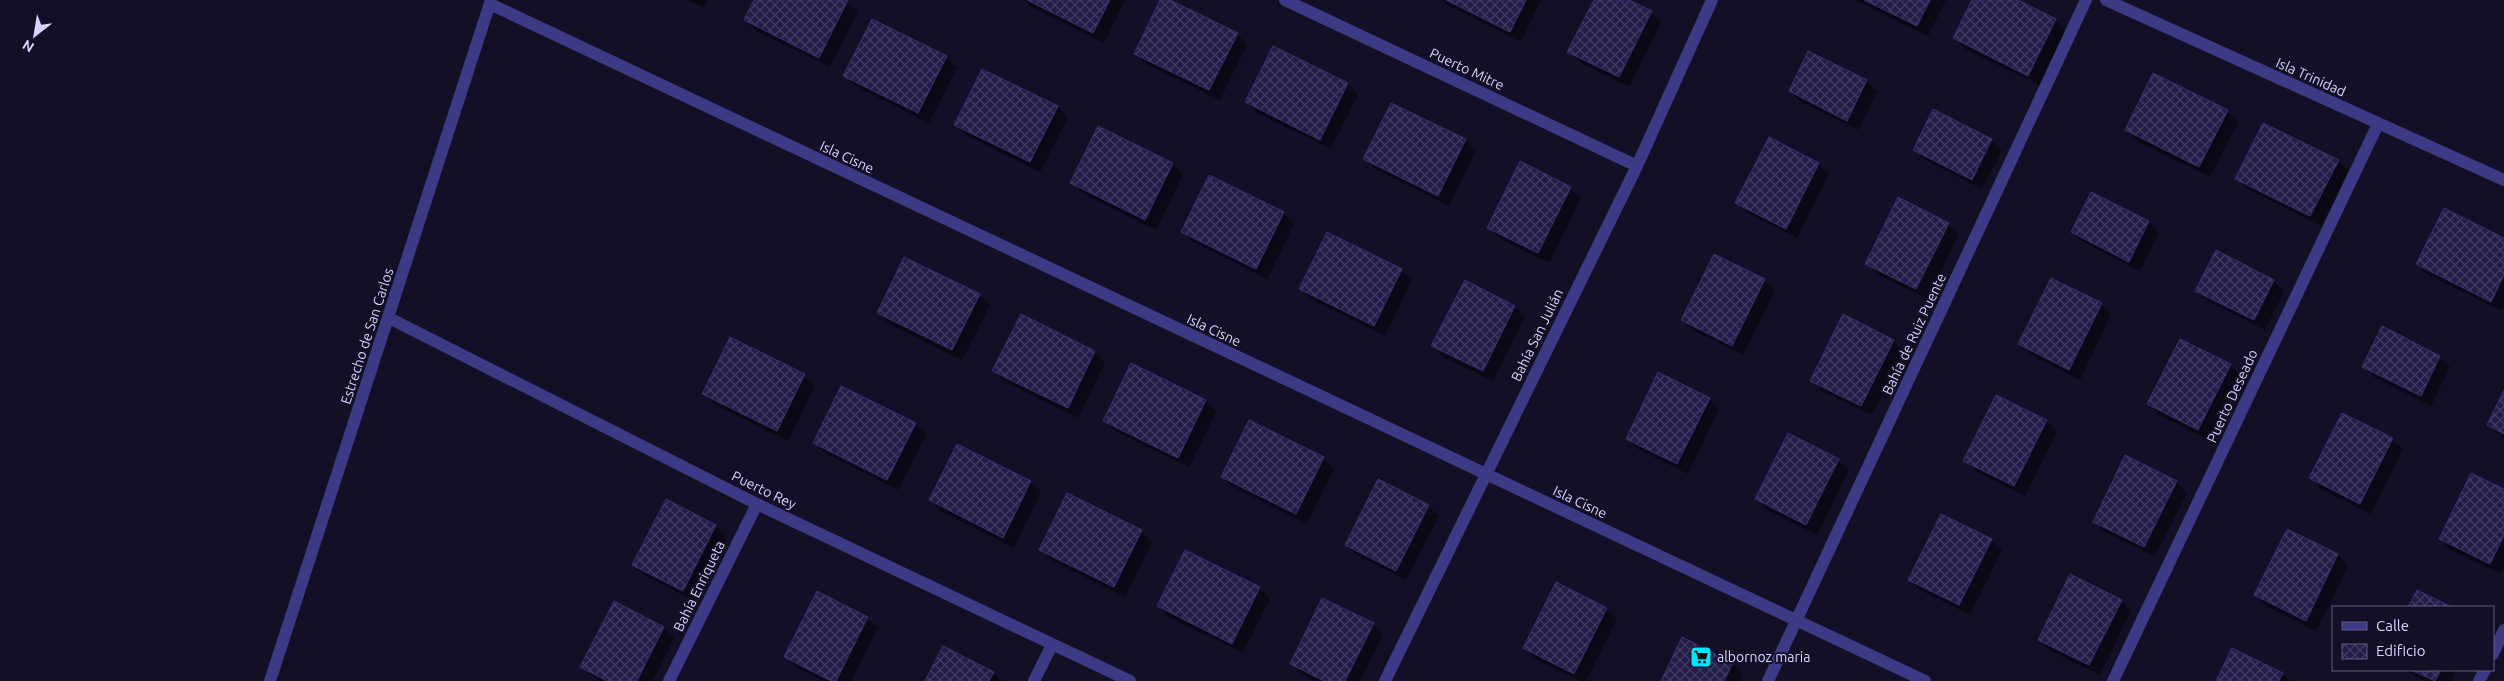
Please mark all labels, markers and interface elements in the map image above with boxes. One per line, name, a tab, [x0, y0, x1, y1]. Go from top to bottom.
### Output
north arrow	[10, 10, 60, 60]
text: N	[20, 37, 37, 56]
street label: Puerto Mitre	[1427, 45, 1507, 93]
street label: Isla Trinidad	[2274, 54, 2348, 100]
street label: Isla Cisne	[818, 138, 876, 176]
street label: Estrecho de San Carlos	[337, 266, 397, 406]
street label: Bahía de Ruiz Puente	[1879, 271, 1949, 397]
street label: Bahía San Julián	[1508, 286, 1566, 384]
street label: Isla Cisne	[1185, 311, 1243, 349]
street label: Puerto Deseado	[2203, 347, 2261, 445]
street label: Puerto Rey	[729, 468, 799, 513]
street label: Isla Cisne	[1551, 483, 1609, 521]
street label: Bahía Enriqueta	[670, 538, 728, 634]
legend	[2332, 606, 2494, 671]
text: Calle	[2376, 617, 2409, 634]
text: Edificio	[2376, 642, 2425, 659]
supermarket icon: albornoz maria	[1689, 645, 1713, 669]
place label: albornoz maria	[1717, 649, 1810, 665]

